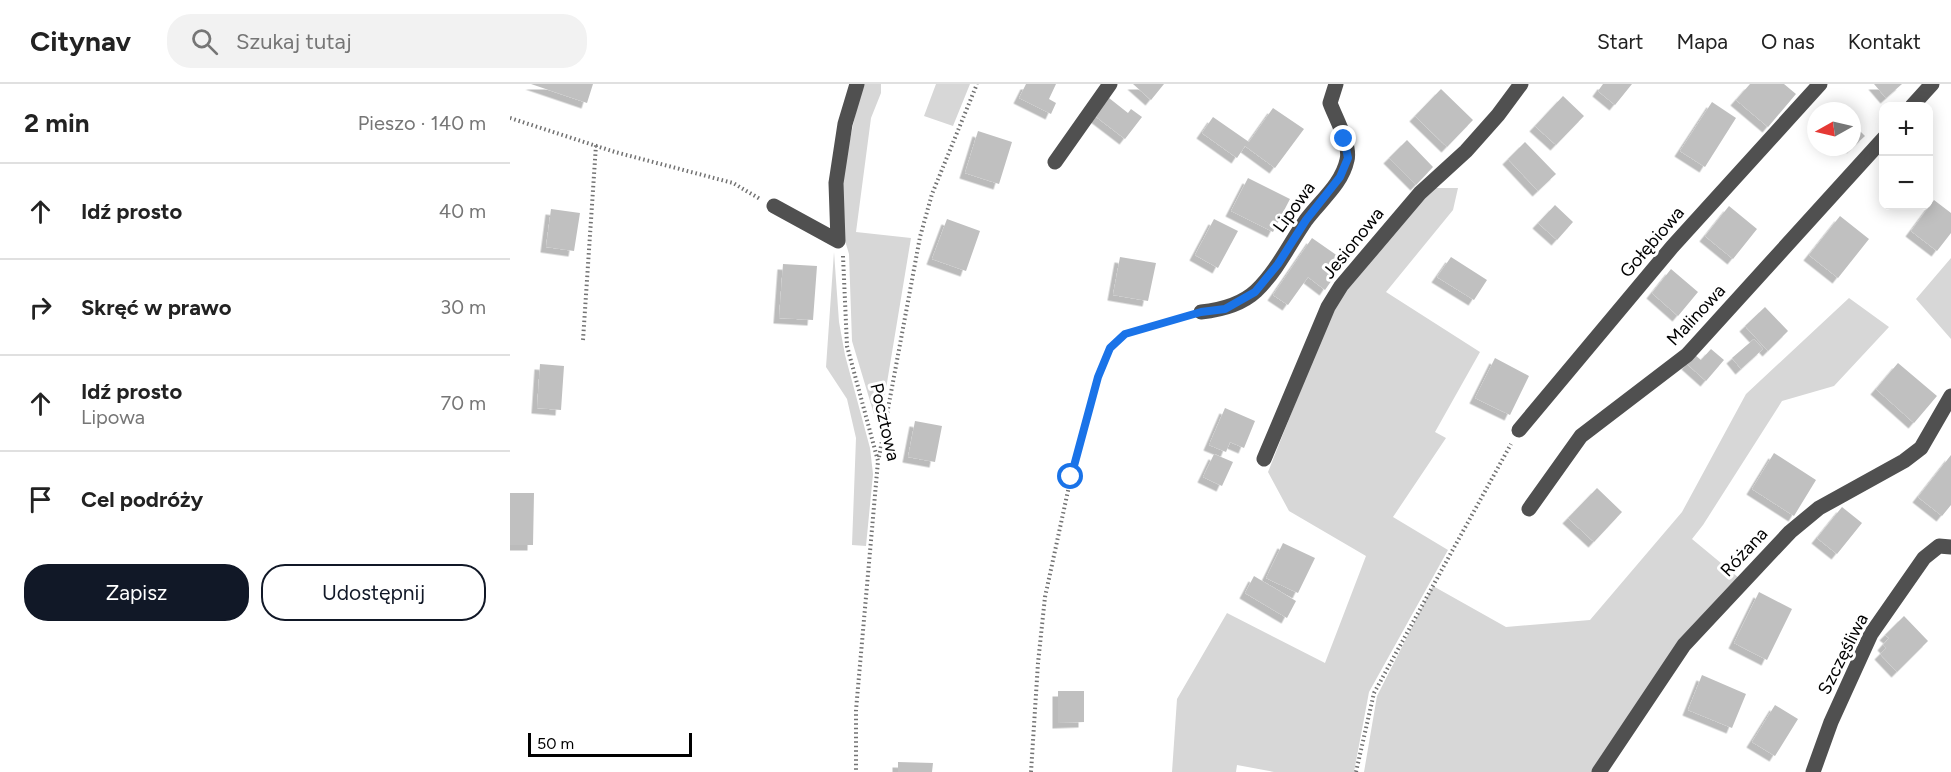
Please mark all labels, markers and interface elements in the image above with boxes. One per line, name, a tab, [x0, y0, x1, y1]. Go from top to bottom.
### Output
search box	[167, 14, 587, 68]
text: Citynav	[30, 24, 131, 58]
icon: search	[188, 25, 221, 58]
text: Szukaj tutaj	[236, 28, 352, 55]
text: Start	[1597, 29, 1643, 54]
text: Mapa	[1676, 29, 1728, 54]
text: O nas	[1761, 29, 1815, 54]
text: Kontakt	[1848, 29, 1921, 54]
north arrow	[1807, 102, 1861, 156]
map controls	[1879, 102, 1933, 210]
button: +	[1879, 102, 1933, 156]
text: 2 min	[24, 107, 90, 139]
text: Pieszo · 140 m	[358, 111, 486, 135]
route end	[1330, 125, 1356, 151]
button: −	[1879, 156, 1933, 210]
street label: Lipowa	[1268, 177, 1320, 237]
icon: ahead	[24, 195, 57, 228]
text: Idź prosto	[81, 198, 182, 225]
text: 40 m	[439, 199, 486, 223]
street label: Gołębiowa	[1615, 202, 1689, 282]
street label: Jesionowa	[1318, 203, 1388, 283]
street label: Malinowa	[1662, 280, 1730, 350]
icon: right	[24, 291, 57, 324]
text: Skręć w prawo	[81, 294, 231, 321]
text: 30 m	[440, 295, 486, 319]
text: Idź prosto	[81, 378, 182, 405]
street label: Pocztowa	[865, 381, 905, 463]
icon: ahead	[24, 387, 57, 420]
text: 70 m	[440, 391, 486, 415]
text: Lipowa	[81, 405, 145, 429]
route start	[1057, 463, 1083, 489]
icon: arrive	[24, 483, 57, 516]
text: Cel podróży	[81, 486, 203, 513]
street label: Różana	[1716, 523, 1772, 581]
button: Zapisz	[24, 564, 249, 621]
button: Udostępnij	[261, 564, 486, 621]
street label: Szczęśliwa	[1813, 610, 1873, 698]
scale bar	[528, 730, 692, 758]
text: 50 m	[537, 734, 574, 753]

